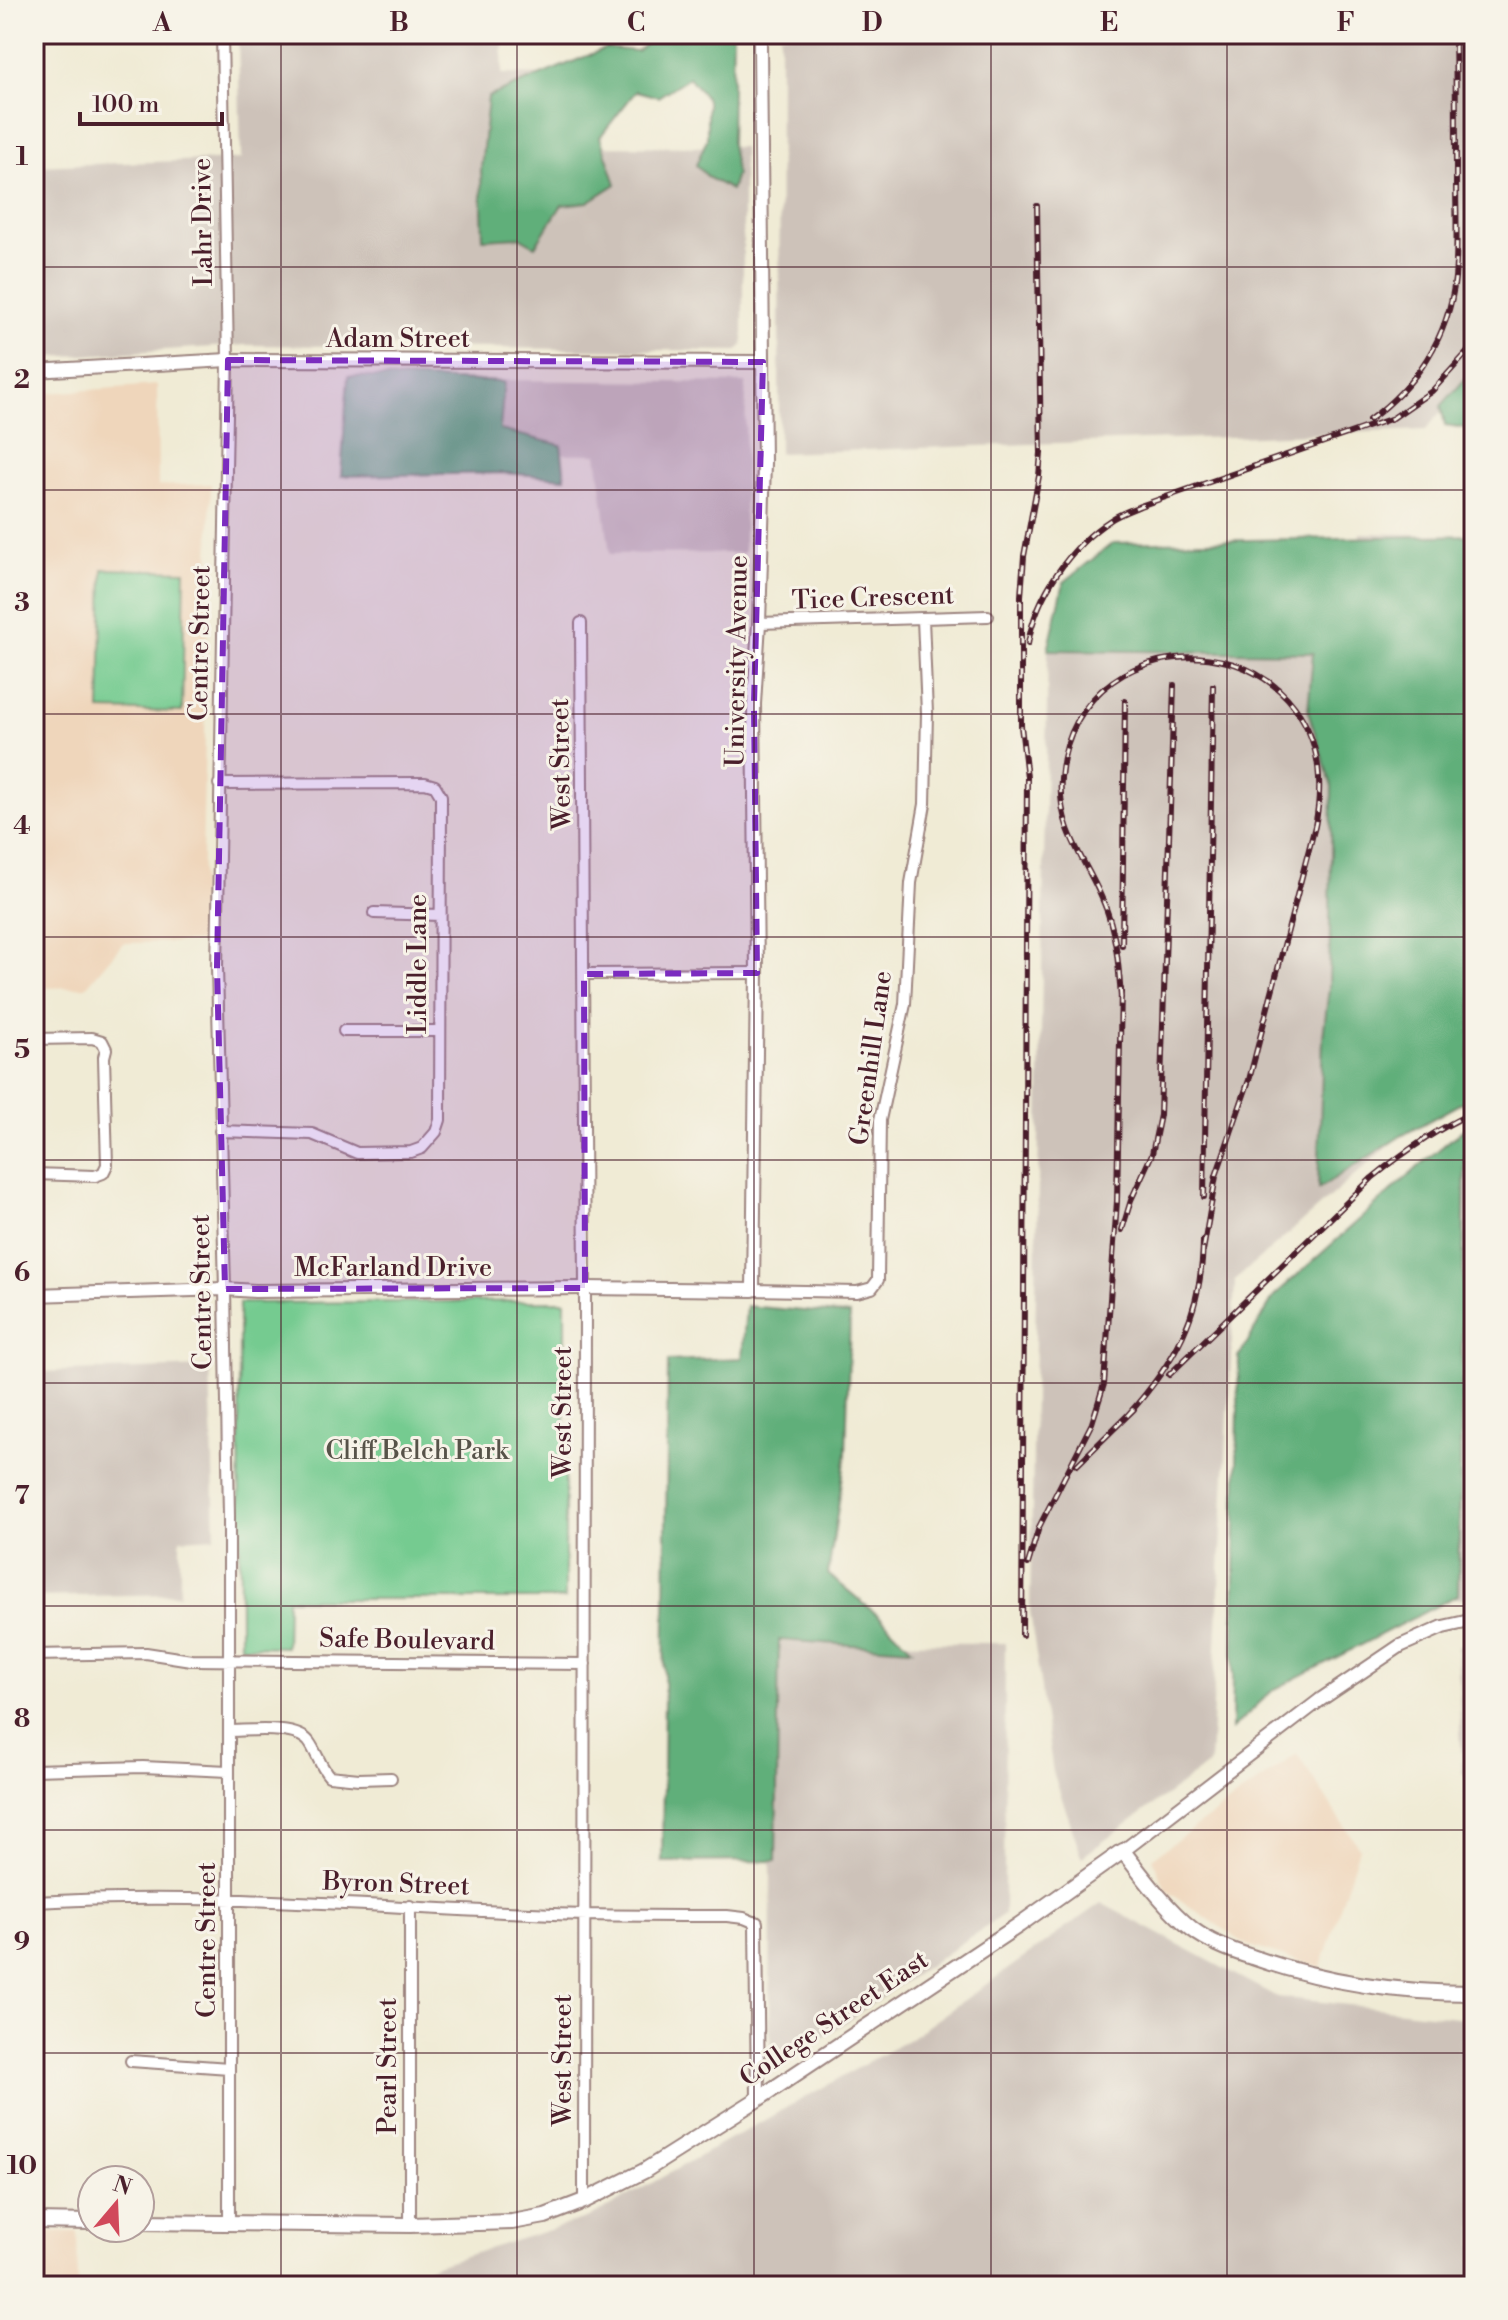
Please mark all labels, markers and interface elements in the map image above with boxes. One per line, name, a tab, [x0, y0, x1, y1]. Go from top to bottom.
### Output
text: A	[152, 7, 172, 39]
text: B	[389, 7, 409, 39]
text: C	[627, 7, 645, 39]
text: D	[862, 7, 882, 39]
text: E	[1100, 7, 1118, 39]
text: F	[1337, 7, 1355, 39]
scale bar	[80, 76, 222, 126]
text: 100 m	[92, 90, 159, 120]
text: 1	[16, 141, 29, 173]
street label: Lahr Drive	[186, 157, 220, 287]
street label: Adam Street	[325, 323, 470, 355]
text: 2	[14, 364, 30, 396]
street label: University Avenue	[719, 555, 755, 767]
street label: Centre Street	[183, 565, 217, 721]
street label: Tice Crescent	[791, 579, 955, 617]
text: 3	[14, 587, 30, 619]
street label: West Street	[544, 698, 578, 831]
text: 4	[13, 810, 31, 842]
street label: Liddle Lane	[402, 894, 434, 1034]
street label: Greenhill Lane	[843, 969, 899, 1147]
text: 5	[14, 1034, 30, 1066]
street label: Centre Street	[185, 1214, 219, 1370]
street label: McFarland Drive	[294, 1252, 492, 1284]
text: 6	[14, 1257, 30, 1289]
street label: West Street	[547, 1346, 579, 1479]
park label: Cliff Belch Park	[325, 1435, 510, 1467]
text: 7	[14, 1480, 30, 1512]
street label: Safe Boulevard	[319, 1622, 495, 1658]
text: 8	[14, 1703, 30, 1735]
street label: Centre Street	[191, 1862, 223, 2018]
street label: Byron Street	[321, 1865, 470, 1903]
text: 9	[14, 1926, 30, 1958]
street label: College Street East	[734, 1944, 934, 2094]
street label: West Street	[547, 1994, 579, 2127]
street label: Pearl Street	[372, 1998, 404, 2134]
text: 10	[7, 2150, 37, 2182]
north arrow	[76, 2164, 156, 2244]
text: N	[109, 2171, 135, 2202]

